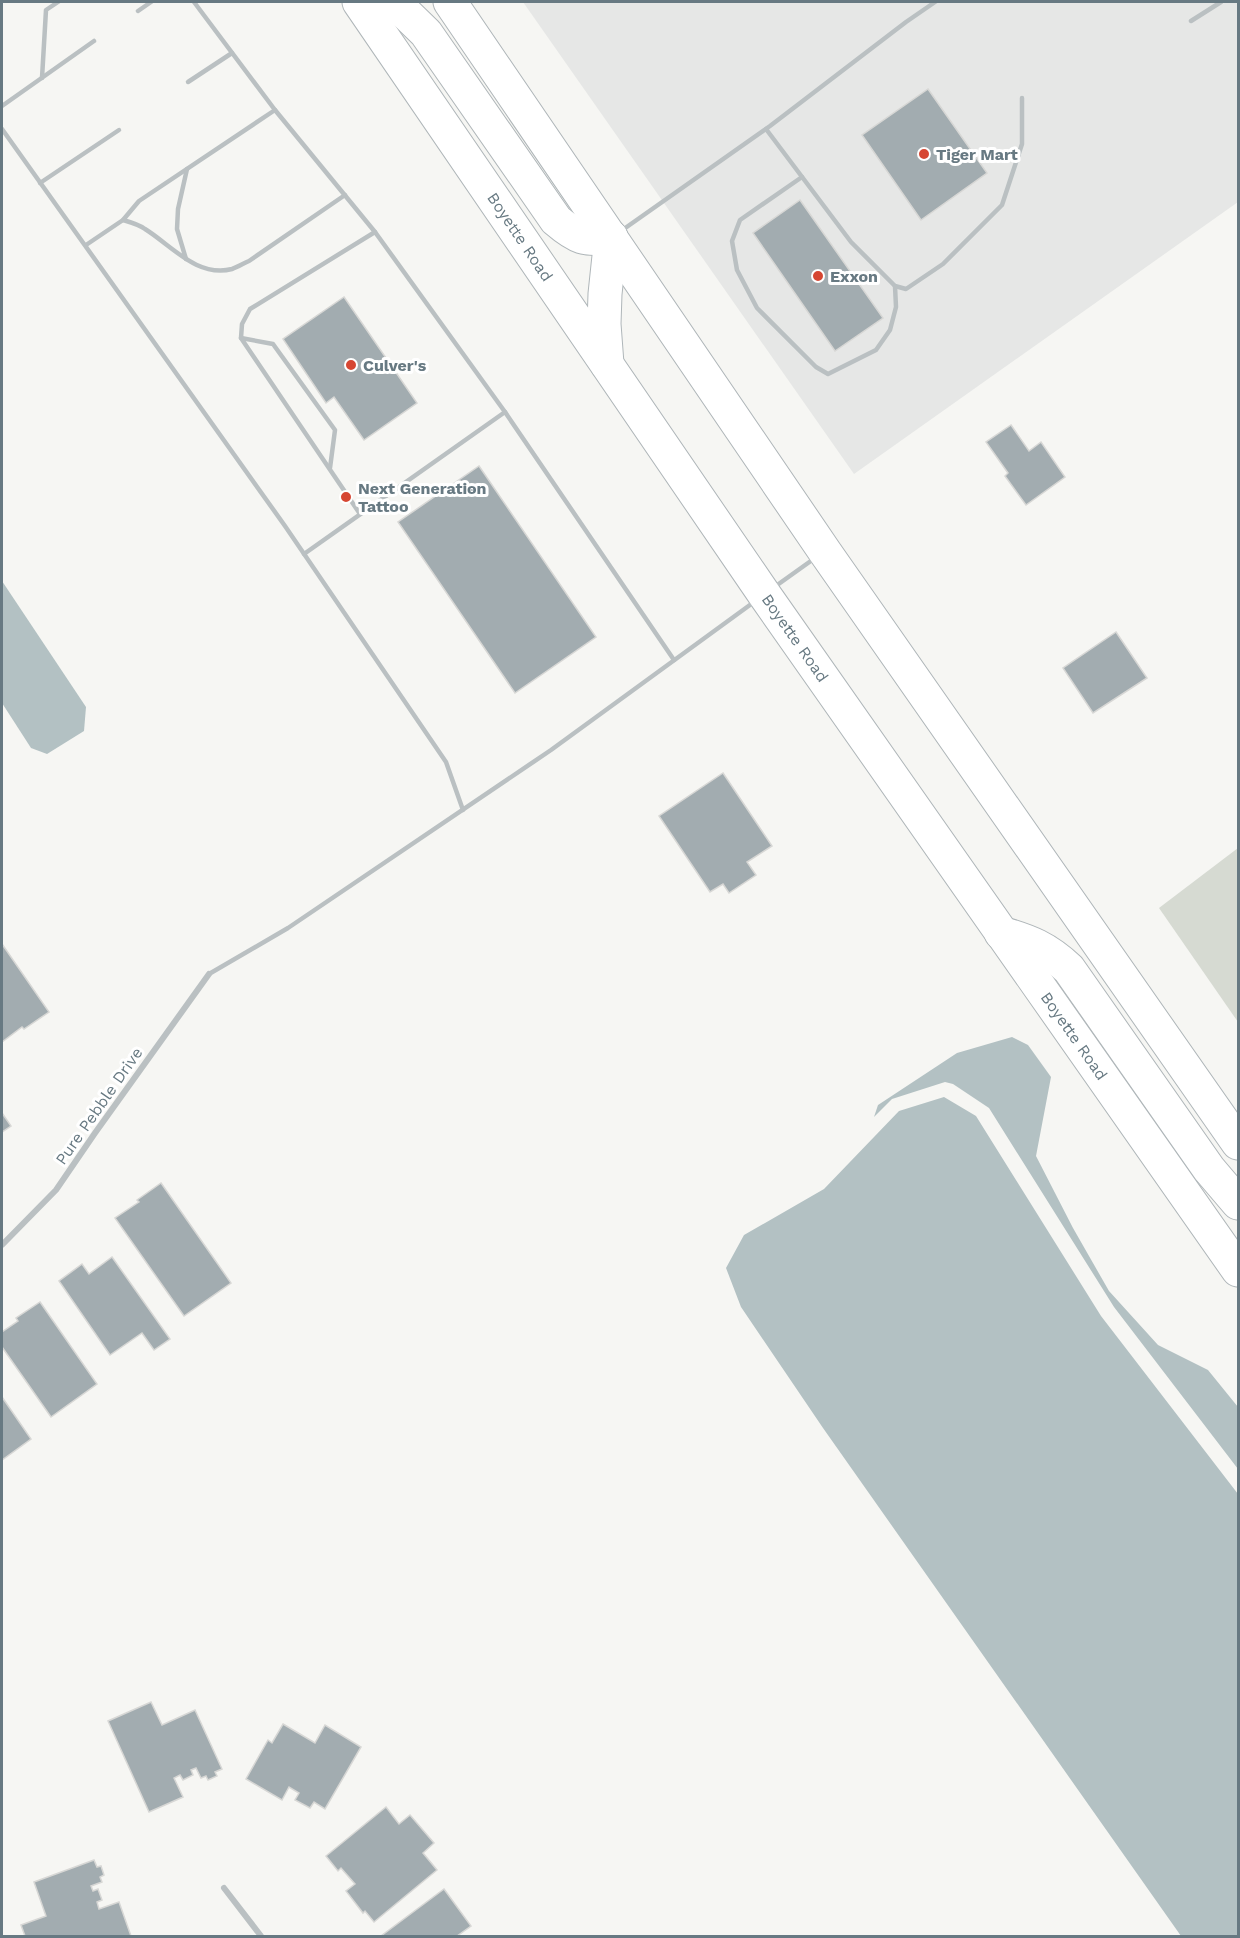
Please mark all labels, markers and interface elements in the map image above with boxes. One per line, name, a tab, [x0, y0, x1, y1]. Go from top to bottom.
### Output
place label: Tiger Mart	[936, 145, 1018, 164]
marker: Tiger Mart	[917, 147, 931, 161]
street label: Boyette Road	[483, 189, 557, 285]
place label: Exxon	[830, 267, 878, 286]
marker: Exxon	[811, 269, 825, 283]
place label: Culver's	[363, 356, 427, 375]
marker: Culver's	[344, 358, 358, 372]
place label: Next Generation Tattoo	[358, 479, 487, 516]
marker: Next Generation Tattoo	[339, 490, 353, 504]
street label: Boyette Road	[758, 590, 832, 686]
street label: Boyette Road	[1037, 988, 1111, 1084]
street label: Pure Pebble Drive	[51, 1044, 147, 1168]

